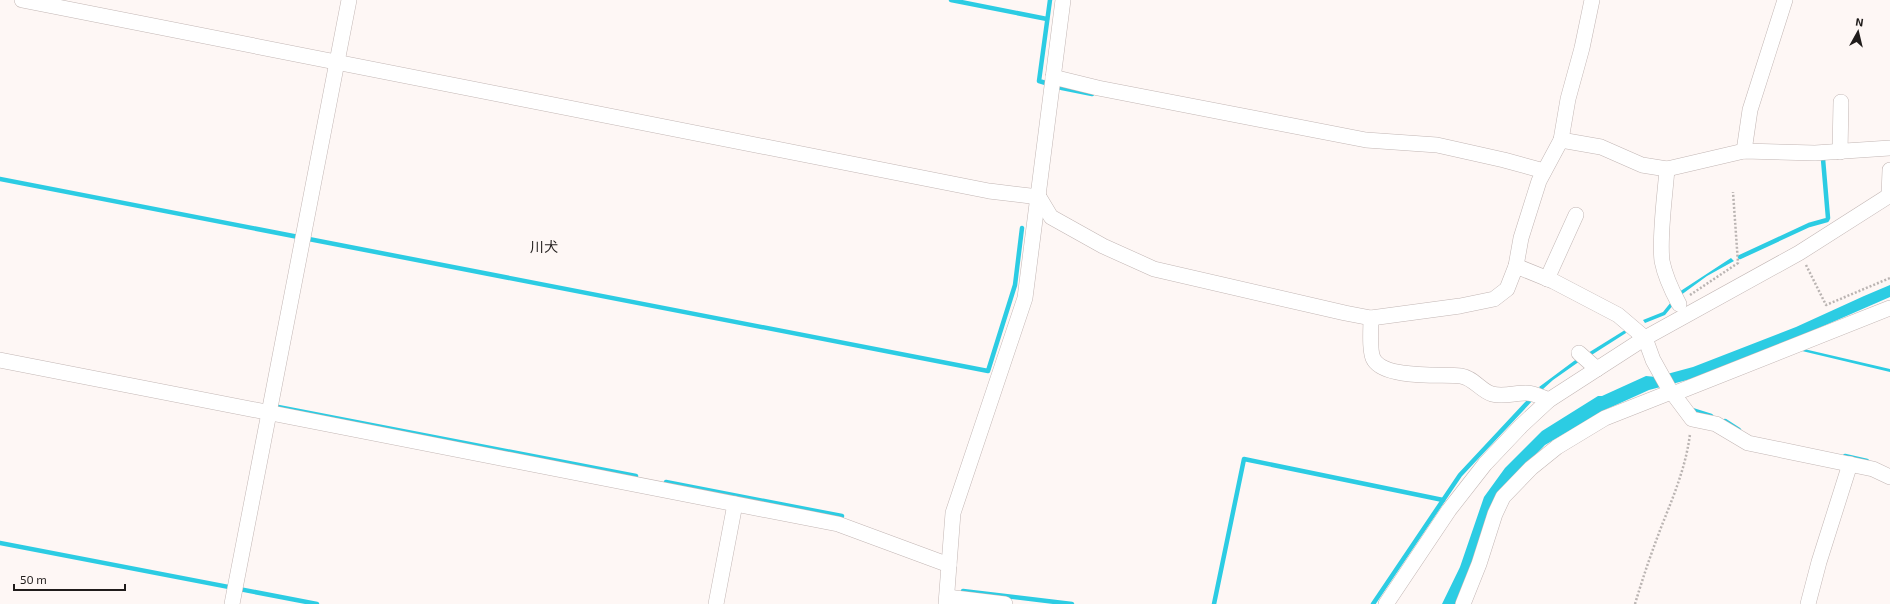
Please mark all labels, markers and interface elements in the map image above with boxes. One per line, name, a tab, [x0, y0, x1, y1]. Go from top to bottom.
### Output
north arrow	[1838, 12, 1878, 52]
text: N	[1855, 15, 1864, 29]
district label: 川犬	[530, 238, 558, 255]
scale bar	[14, 566, 125, 592]
text: 50 m	[20, 572, 47, 586]

